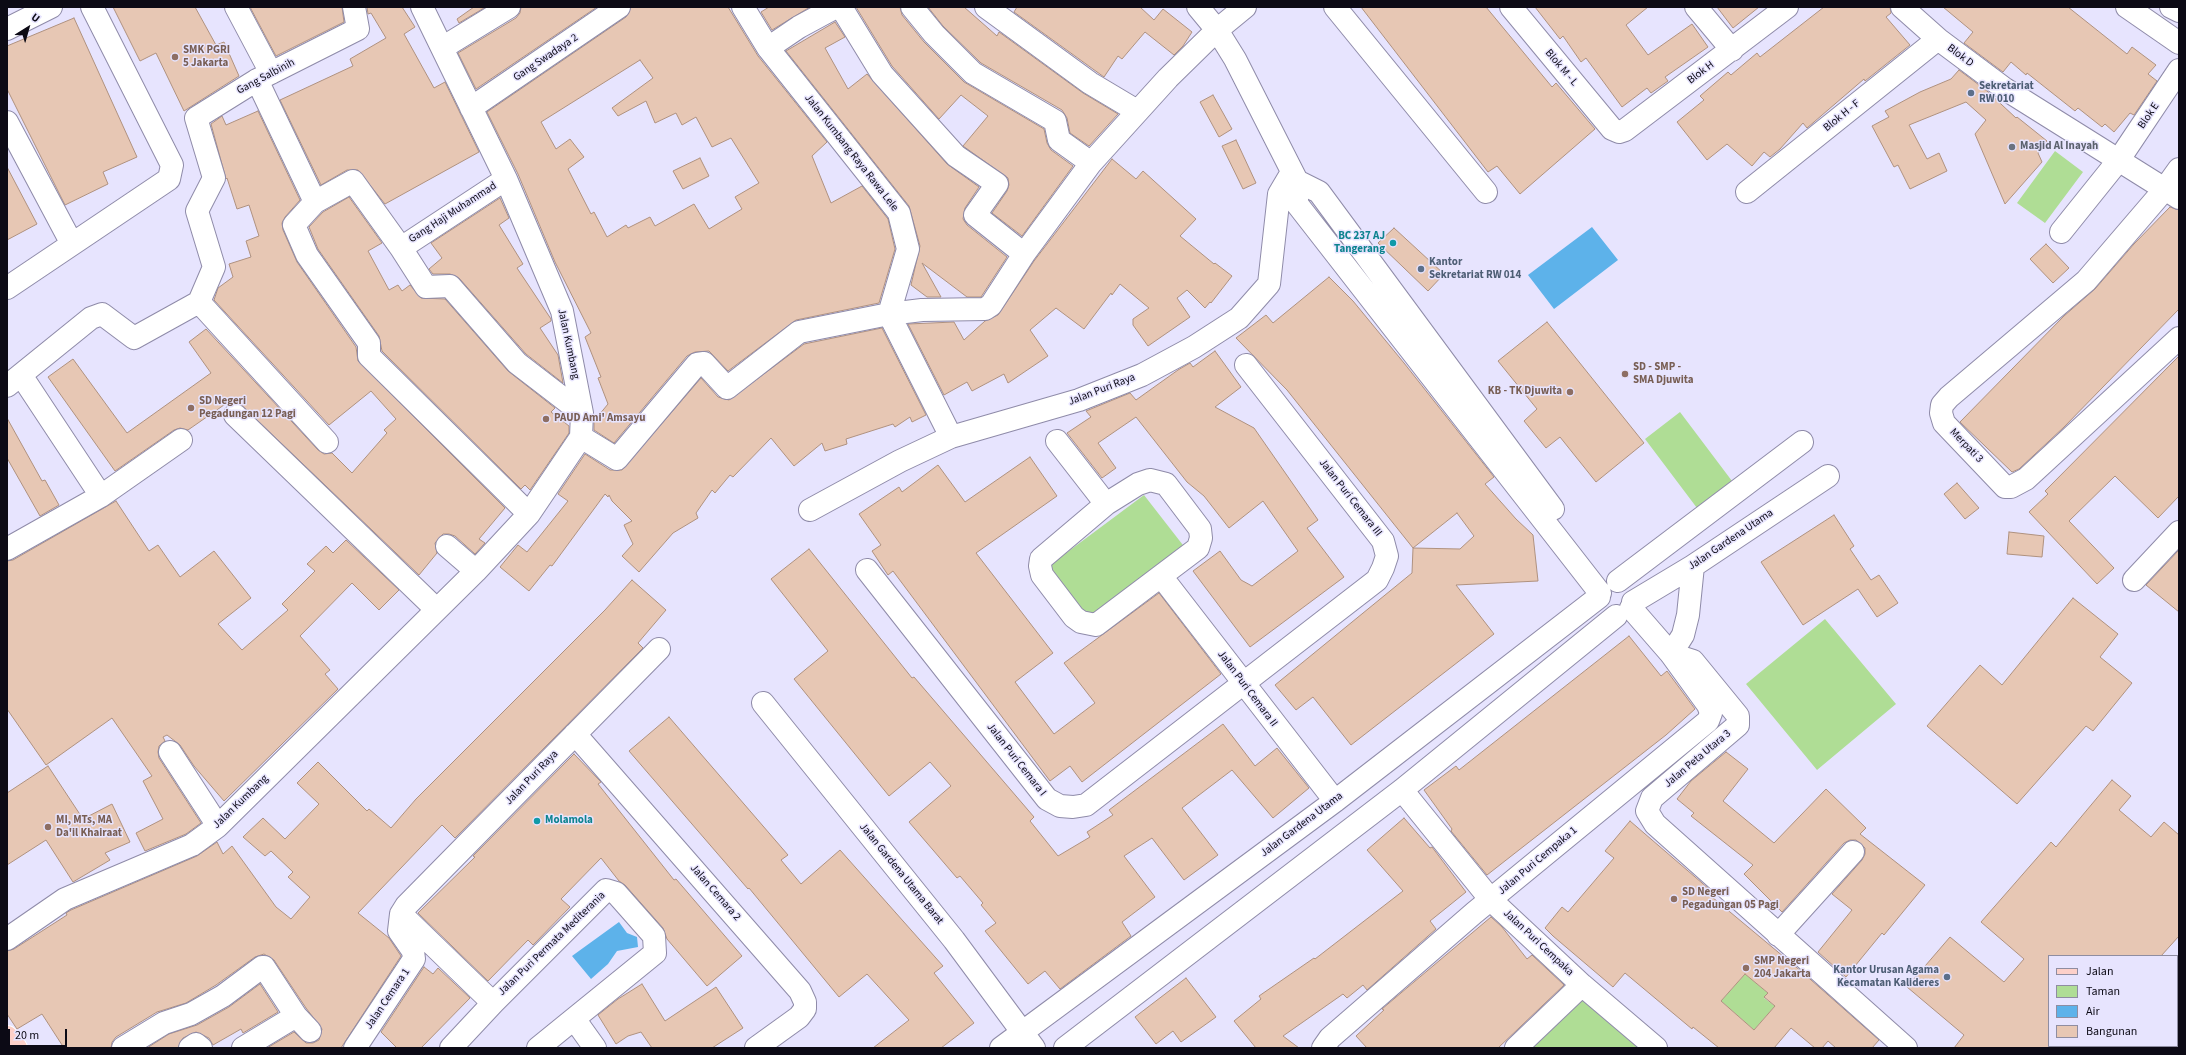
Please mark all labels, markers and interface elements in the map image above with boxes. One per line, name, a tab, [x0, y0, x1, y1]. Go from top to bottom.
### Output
north arrow	[8, 8, 48, 48]
text: U	[28, 10, 43, 26]
street label: Gang Swadaya 2	[511, 32, 581, 84]
street label: Blok D	[1944, 42, 1976, 70]
place label: SMK PGRI 5 Jakarta	[183, 44, 230, 70]
street label: Blok M - L	[1542, 47, 1580, 89]
marker: SMK PGRI 5 Jakarta	[170, 52, 180, 62]
street label: Gang Salbinih	[235, 56, 297, 98]
street label: Blok H	[1685, 59, 1717, 87]
place label: Sekretariat RW 010	[1979, 80, 2034, 106]
marker: Sekretariat RW 010	[1966, 88, 1976, 98]
street label: Jalan Kumbang Raya Rawa Lele	[801, 92, 901, 214]
street label: Blok H - F	[1821, 97, 1863, 135]
street label: Blok E	[2136, 100, 2162, 132]
place label: Masjid Al Inayah	[2020, 140, 2098, 154]
marker: Masjid Al Inayah	[2007, 142, 2017, 152]
street label: Gang Haji Muhammad	[407, 180, 499, 246]
place label: BC 237 AJ Tangerang	[1334, 230, 1385, 256]
marker: BC 237 AJ Tangerang	[1388, 238, 1398, 248]
place label: Kantor Sekretariat RW 014	[1429, 256, 1521, 282]
marker: Kantor Sekretariat RW 014	[1416, 264, 1426, 274]
street label: Jalan Kumbang	[554, 308, 582, 380]
place label: SD - SMP - SMA Djuwita	[1633, 361, 1694, 387]
marker: SD - SMP - SMA Djuwita	[1620, 369, 1630, 379]
street label: Jalan Puri Raya	[1067, 371, 1137, 409]
place label: KB - TK Djuwita	[1488, 385, 1562, 399]
marker: KB - TK Djuwita	[1565, 387, 1575, 397]
place label: SD Negeri Pegadungan 12 Pagi	[199, 395, 296, 421]
marker: SD Negeri Pegadungan 12 Pagi	[186, 403, 196, 413]
place label: PAUD Ami' Amsayu	[554, 412, 645, 426]
marker: PAUD Ami' Amsayu	[541, 414, 551, 424]
street label: Merpati 3	[1946, 426, 1986, 466]
street label: Jalan Puri Cemara III	[1316, 457, 1384, 539]
street label: Jalan Gardena Utama	[1686, 507, 1776, 573]
street label: Jalan Puri Cemara II	[1214, 648, 1280, 730]
street label: Jalan Puri Cemara I	[983, 721, 1049, 799]
street label: Jalan Peta Utara 3	[1662, 727, 1734, 791]
street label: Jalan Puri Raya	[503, 748, 561, 808]
street label: Jalan Kumbang	[211, 772, 271, 832]
street label: Jalan Gardena Utama	[1258, 790, 1346, 860]
place label: MI, MTs, MA Da'il Khairaat	[56, 814, 122, 840]
place label: Molamola	[545, 814, 593, 828]
marker: Molamola	[532, 816, 542, 826]
street label: Jalan Gardena Utama Barat	[856, 821, 946, 927]
marker: MI, MTs, MA Da'il Khairaat	[43, 822, 53, 832]
street label: Jalan Puri Cempaka 1	[1496, 824, 1580, 898]
street label: Jalan Cemara 2	[687, 862, 743, 924]
place label: SD Negeri Pegadungan 05 Pagi	[1682, 886, 1779, 912]
street label: Jalan Puri Permata Mediterania	[496, 889, 608, 999]
marker: SD Negeri Pegadungan 05 Pagi	[1669, 894, 1679, 904]
street label: Jalan Puri Cempaka	[1500, 907, 1576, 979]
place label: SMP Negeri 204 Jakarta	[1754, 955, 1811, 981]
legend	[2048, 955, 2178, 1047]
marker: SMP Negeri 204 Jakarta	[1741, 963, 1751, 973]
text: Jalan	[2086, 963, 2113, 980]
place label: Kantor Urusan Agama Kecamatan Kalideres	[1833, 964, 1939, 990]
street label: Jalan Cemara 1	[363, 966, 413, 1032]
marker: Kantor Urusan Agama Kecamatan Kalideres	[1942, 972, 1952, 982]
text: Taman	[2086, 983, 2120, 1000]
text: Air	[2086, 1003, 2100, 1020]
scale bar	[10, 1021, 69, 1047]
text: Bangunan	[2086, 1023, 2137, 1040]
text: 20 m	[15, 1027, 39, 1044]

